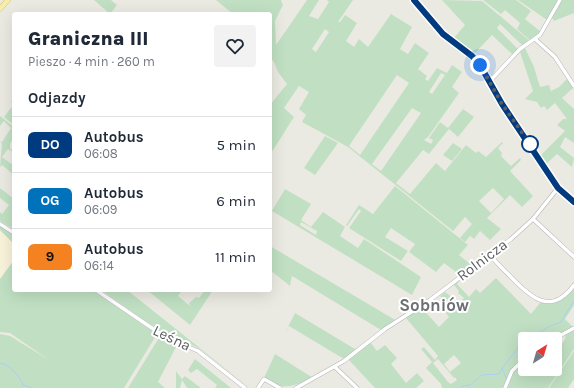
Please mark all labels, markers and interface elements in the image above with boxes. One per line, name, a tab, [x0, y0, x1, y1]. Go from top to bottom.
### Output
button: heart	[214, 25, 256, 67]
text: Graniczna III	[28, 28, 149, 50]
text: Pieszo · 4 min · 260 m	[28, 54, 155, 69]
your location	[470, 55, 490, 75]
text: Odjazdy	[28, 89, 85, 107]
text: Autobus	[84, 128, 144, 146]
unlabelled marker	[521, 135, 539, 153]
text: DO	[40, 136, 60, 153]
text: 5 min	[216, 136, 256, 154]
text: 06:08	[84, 146, 118, 161]
text: Autobus	[84, 184, 144, 202]
text: OG	[40, 192, 60, 209]
text: 6 min	[216, 192, 256, 210]
text: 06:09	[84, 202, 117, 217]
street label: Rolnicza	[453, 235, 511, 285]
text: Autobus	[84, 240, 144, 258]
text: 9	[46, 248, 54, 265]
text: 11 min	[215, 248, 256, 266]
text: 06:14	[84, 258, 114, 273]
district label: Sobniów	[399, 295, 469, 315]
street label: Leśna	[150, 321, 194, 355]
north arrow	[518, 332, 562, 376]
map controls	[518, 332, 562, 376]

